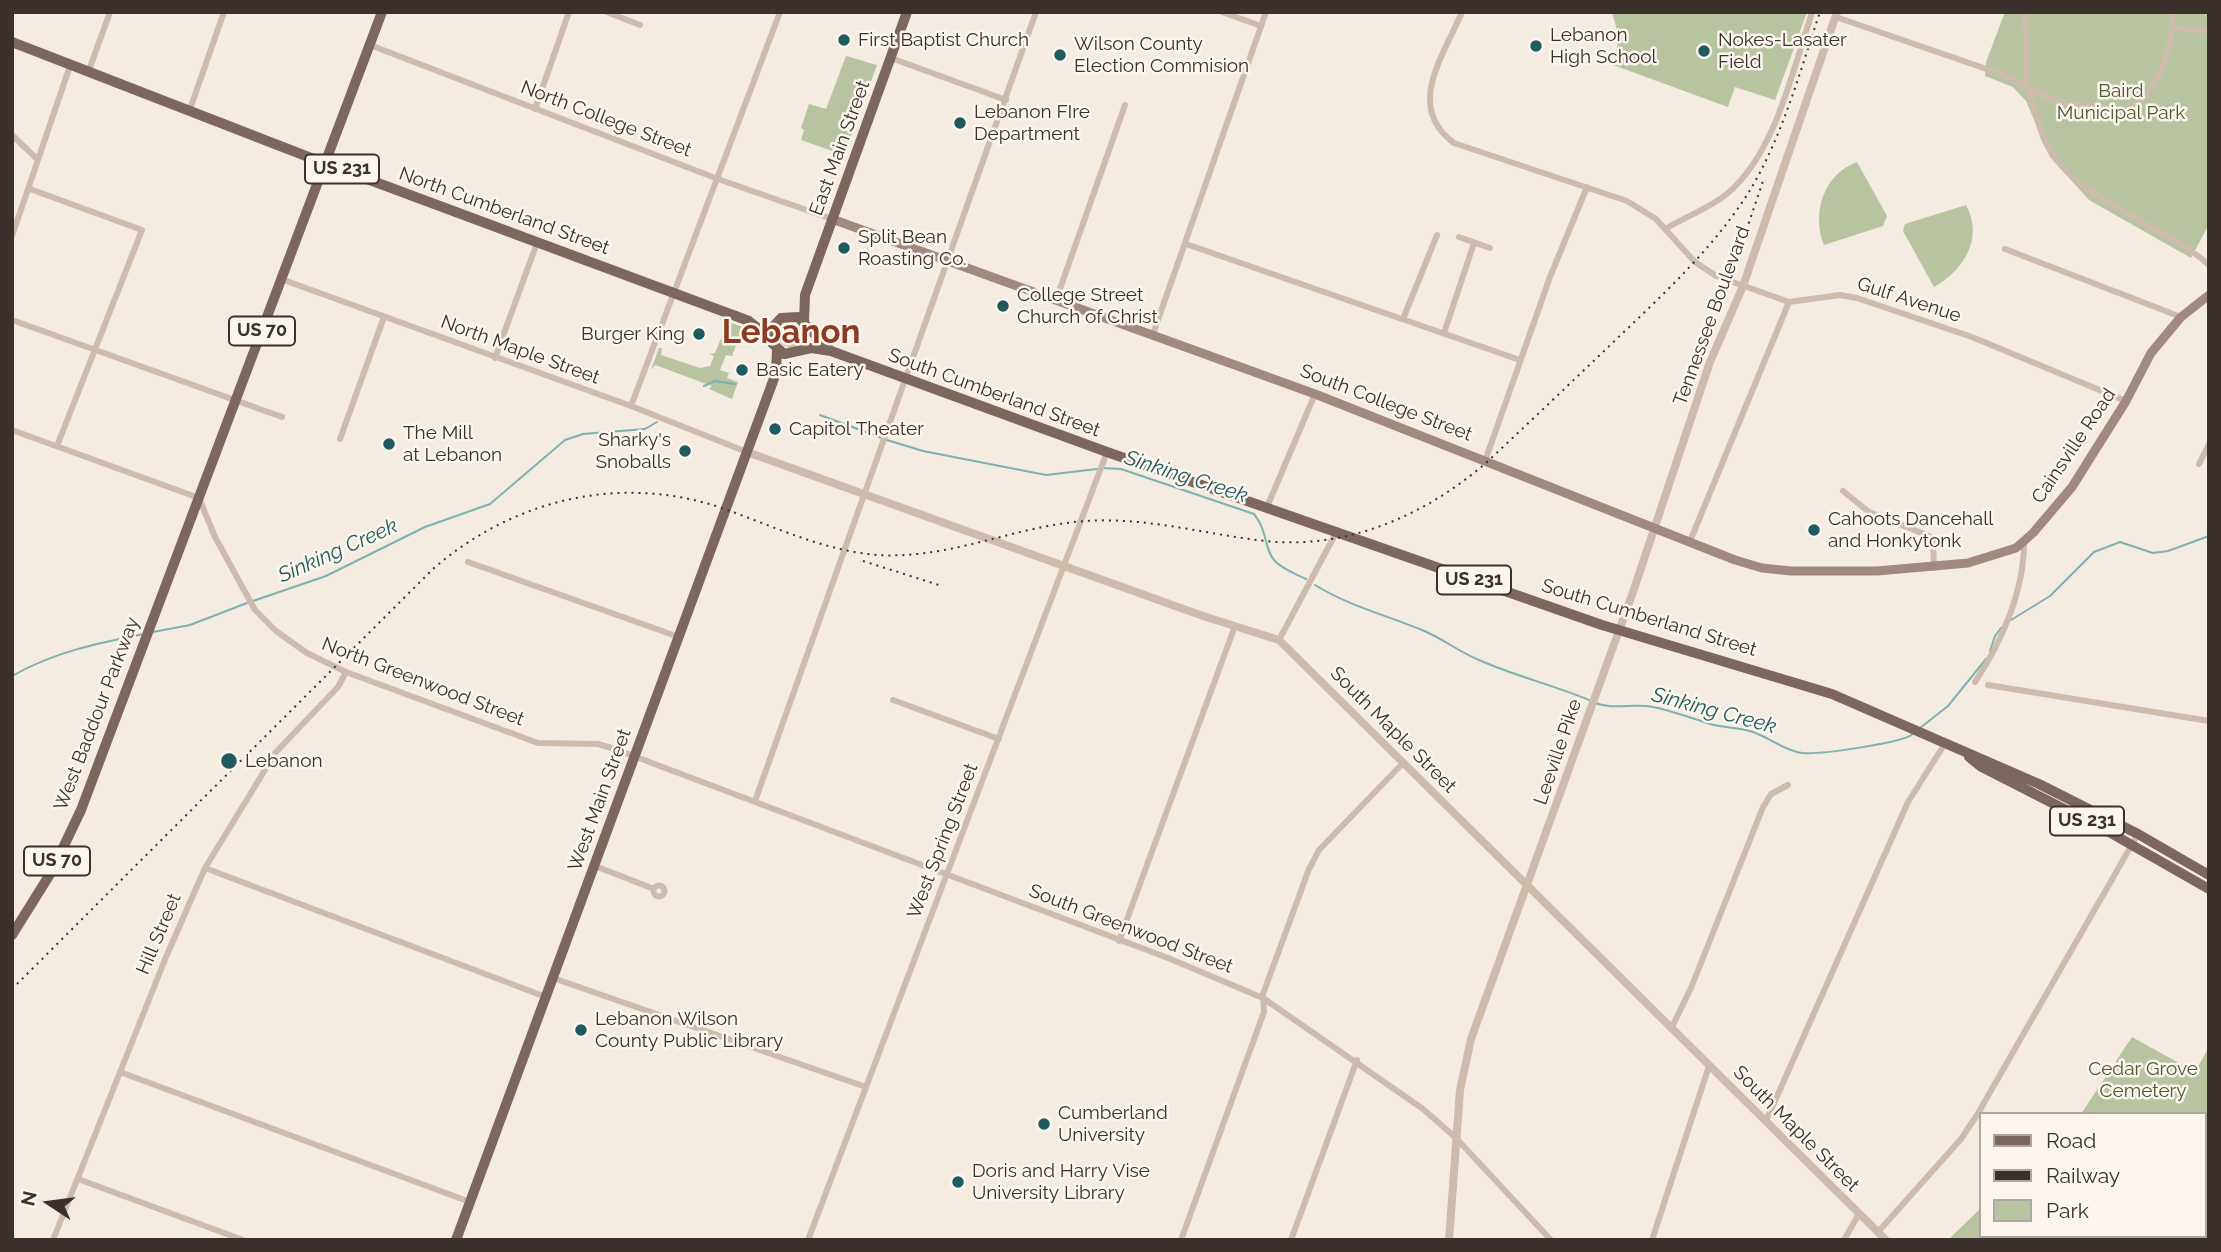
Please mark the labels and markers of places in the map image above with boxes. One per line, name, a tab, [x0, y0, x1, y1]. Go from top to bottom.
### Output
place label: Lebanon High School	[1550, 24, 1657, 68]
place label: First Baptist Church	[858, 29, 1029, 51]
place label: Nokes-Lasater Field	[1718, 29, 1847, 73]
marker: First Baptist Church	[836, 32, 852, 48]
place label: Wilson County Election Commision	[1074, 33, 1249, 77]
marker: Lebanon High School	[1528, 38, 1544, 54]
marker: Nokes-Lasater Field	[1696, 43, 1712, 59]
marker: Wilson County Election Commision	[1052, 47, 1068, 63]
place label: Lebanon FIre Department	[974, 101, 1090, 145]
marker: Lebanon FIre Department	[952, 115, 968, 131]
place label: Split Bean Roasting Co.	[858, 226, 967, 270]
marker: Split Bean Roasting Co.	[836, 240, 852, 256]
place label: College Street Church of Christ	[1017, 284, 1158, 328]
marker: College Street Church of Christ	[995, 298, 1011, 314]
place label: Burger King	[581, 323, 685, 345]
marker: Burger King	[691, 326, 707, 342]
place label: Basic Eatery	[756, 359, 864, 381]
marker: Basic Eatery	[734, 362, 750, 378]
place label: Capitol Theater	[789, 418, 924, 440]
marker: Capitol Theater	[767, 421, 783, 437]
place label: The Mill at Lebanon	[403, 422, 502, 466]
place label: Sharky's Snoballs	[595, 429, 671, 473]
marker: The Mill at Lebanon	[381, 436, 397, 452]
marker: Sharky's Snoballs	[677, 443, 693, 459]
place label: Cahoots Dancehall and Honkytonk	[1828, 508, 1994, 552]
marker: Cahoots Dancehall and Honkytonk	[1806, 522, 1822, 538]
place label: Lebanon	[245, 750, 323, 772]
marker: Lebanon	[219, 751, 239, 771]
place label: Lebanon Wilson County Public Library	[595, 1008, 783, 1052]
marker: Lebanon Wilson County Public Library	[573, 1022, 589, 1038]
place label: Cumberland University	[1058, 1102, 1168, 1146]
marker: Cumberland University	[1036, 1116, 1052, 1132]
place label: Doris and Harry Vise University Library	[972, 1160, 1150, 1204]
marker: Doris and Harry Vise University Library	[950, 1174, 966, 1190]

